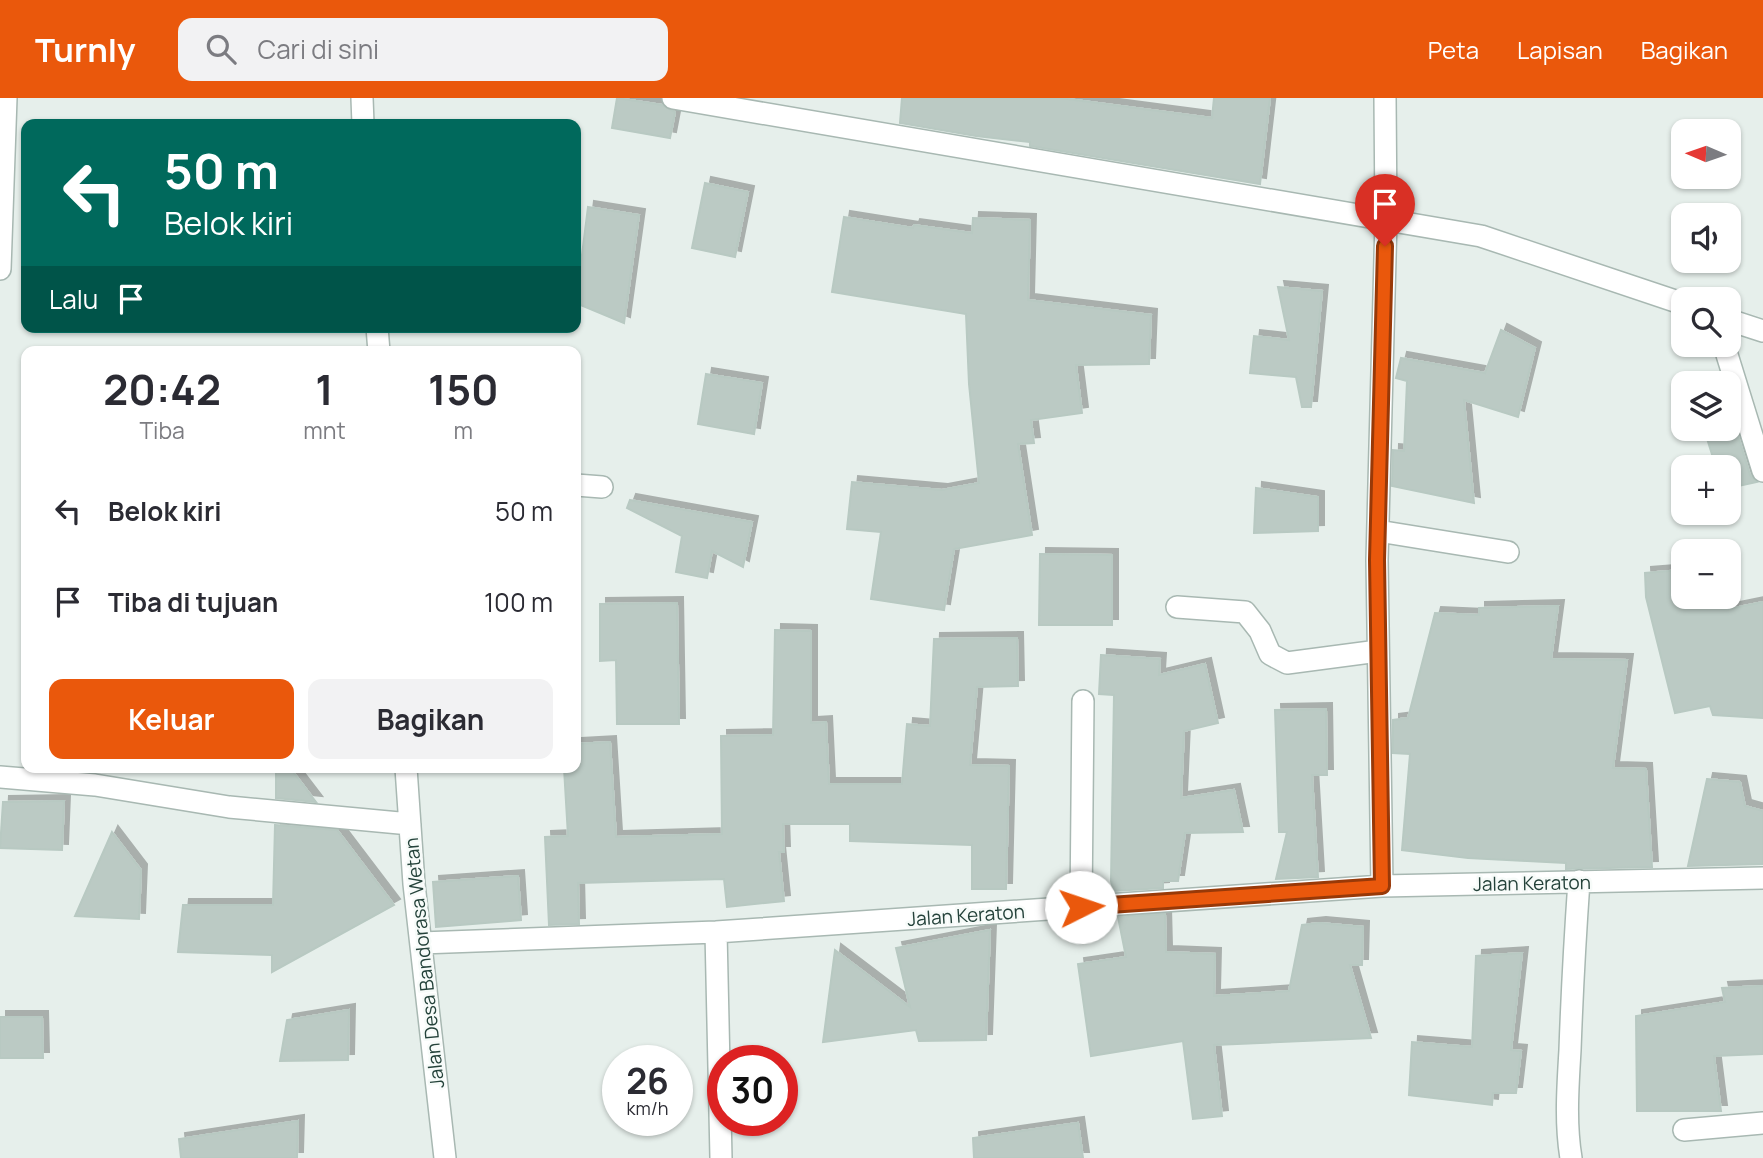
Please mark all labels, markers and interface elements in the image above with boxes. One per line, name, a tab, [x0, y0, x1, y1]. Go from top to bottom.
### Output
search box	[178, 18, 668, 81]
text: Turnly	[35, 27, 136, 72]
icon: search	[202, 30, 240, 68]
text: Cari di sini	[258, 31, 379, 67]
text: Peta	[1428, 33, 1479, 66]
text: Lapisan	[1517, 33, 1603, 66]
text: Bagikan	[1641, 33, 1728, 66]
north arrow	[1671, 119, 1741, 189]
map controls	[1671, 119, 1741, 609]
text: 50 m	[164, 137, 279, 204]
icon: left	[49, 147, 140, 238]
pin	[1355, 174, 1415, 246]
icon: arrive	[1366, 185, 1404, 223]
text: Belok kiri	[164, 201, 293, 245]
button: sound	[1671, 203, 1741, 273]
icon: arrive	[112, 280, 150, 318]
text: Lalu	[49, 281, 98, 317]
button: search	[1671, 287, 1741, 357]
text: 20:42	[103, 360, 221, 418]
text: 1	[315, 360, 334, 418]
text: 150	[428, 360, 499, 418]
button: layers	[1671, 371, 1741, 441]
text: Tiba	[139, 414, 185, 446]
text: mnt	[303, 414, 346, 446]
text: m	[454, 414, 473, 446]
button: +	[1671, 455, 1741, 525]
icon: left	[49, 492, 87, 530]
text: Belok kiri	[108, 493, 222, 529]
text: 50 m	[495, 493, 553, 529]
button: −	[1671, 539, 1741, 609]
icon: arrive	[49, 583, 87, 621]
text: Tiba di tujuan	[108, 584, 278, 620]
text: 100 m	[484, 584, 553, 620]
button: Keluar	[49, 679, 294, 759]
button: Bagikan	[308, 679, 553, 759]
street label: Jalan Desa Bandorasa Wetan	[398, 836, 450, 1090]
street label: Jalan Keraton	[1473, 869, 1591, 897]
position arrow	[1044, 870, 1118, 944]
street label: Jalan Keraton	[906, 898, 1026, 932]
speed limit sign: 30	[707, 1045, 798, 1136]
text: 26	[626, 1057, 669, 1105]
text: km/h	[627, 1096, 668, 1120]

